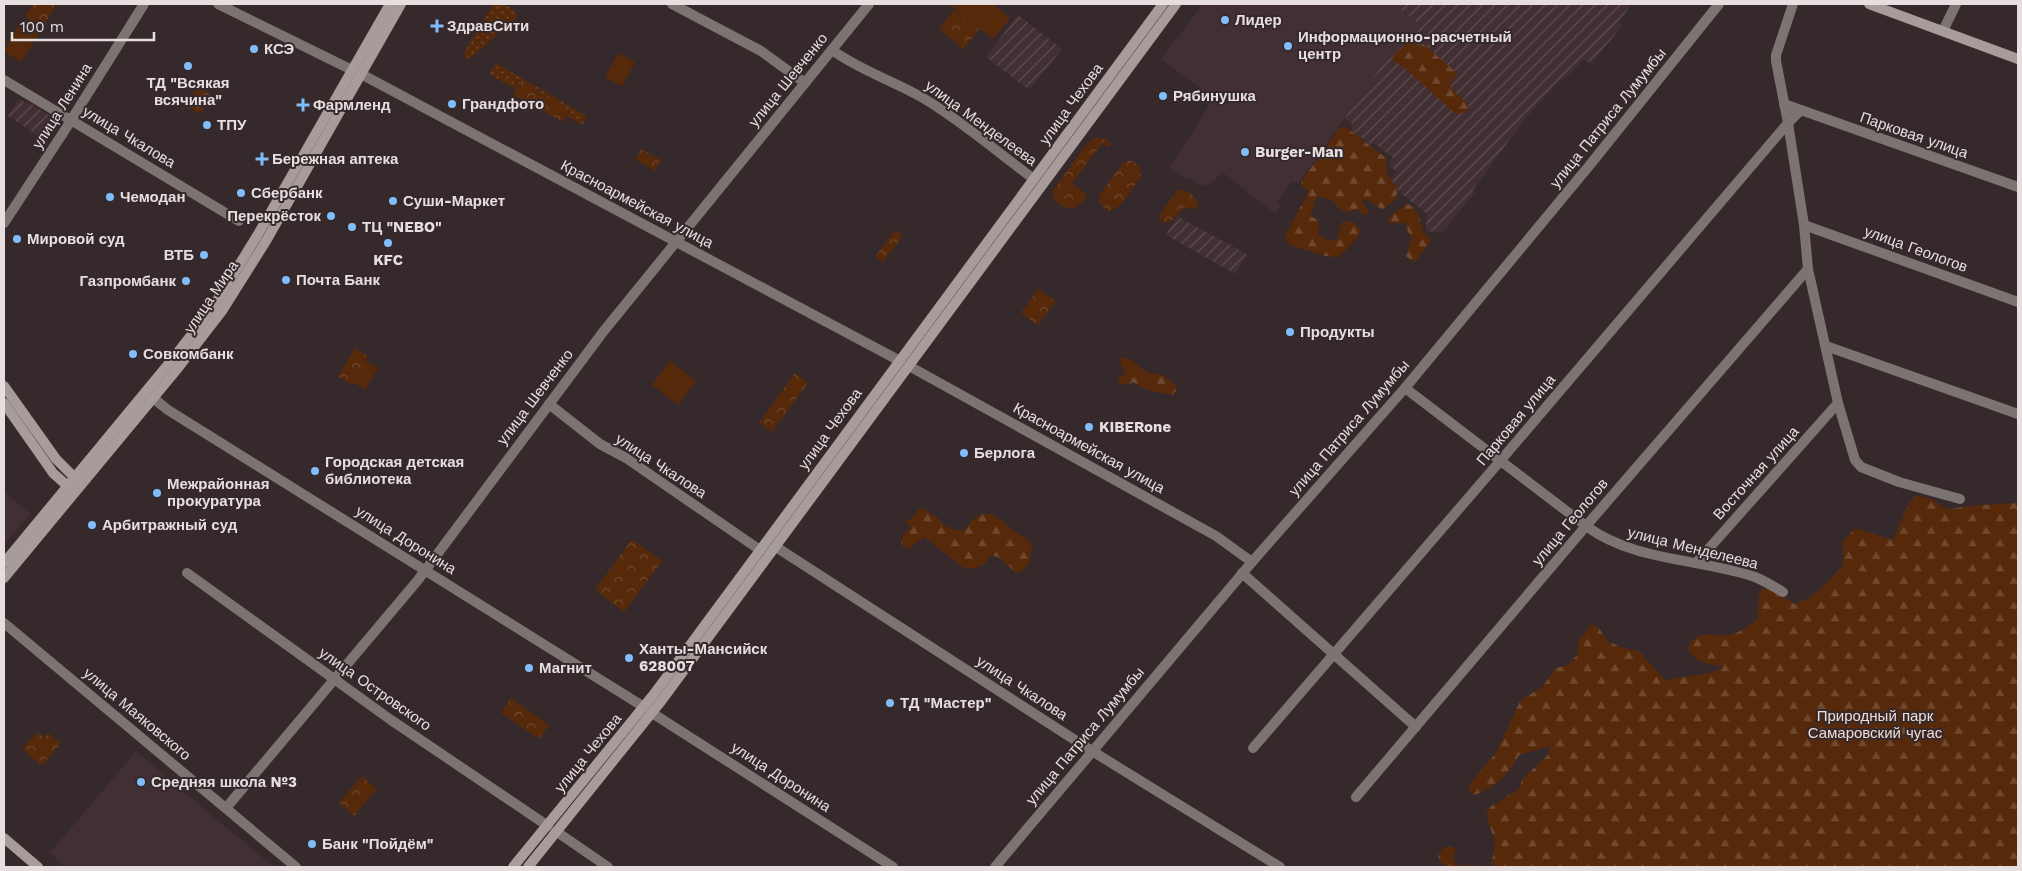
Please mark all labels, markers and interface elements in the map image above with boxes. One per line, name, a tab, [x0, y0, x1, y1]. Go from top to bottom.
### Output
scale bar	[12, 10, 155, 42]
place label: Лидер	[1235, 11, 1282, 29]
marker: Лидер	[1219, 14, 1231, 26]
place label: ЗдравСити	[447, 17, 529, 35]
text: 100 m	[20, 18, 64, 36]
marker: ЗдравСити	[431, 20, 443, 32]
place label: Информационно-расчетный центр	[1298, 28, 1512, 63]
street label: улица Шевченко	[745, 30, 831, 130]
place label: КСЭ	[264, 40, 295, 58]
marker: Информационно-расчетный центр	[1282, 40, 1294, 52]
marker: КСЭ	[248, 43, 260, 55]
street label: улица Патриса Лумумбы	[1546, 45, 1670, 191]
street label: улица Ленина	[28, 59, 96, 152]
street label: улица Чехова	[1035, 59, 1107, 148]
marker: ТД "Всякая всячина"	[182, 60, 194, 72]
place label: ТД "Всякая всячина"	[147, 74, 230, 109]
street label: улица Менделеева	[922, 76, 1041, 170]
place label: Рябинушка	[1173, 87, 1256, 105]
marker: Рябинушка	[1157, 90, 1169, 102]
place label: Грандфото	[462, 95, 544, 113]
place label: Фармленд	[313, 96, 391, 114]
marker: Грандфото	[446, 98, 458, 110]
marker: Фармленд	[297, 99, 309, 111]
street label: улица Чкалова	[79, 102, 179, 172]
street label: Парковая улица	[1858, 108, 1971, 162]
place label: ТПУ	[217, 116, 247, 134]
marker: ТПУ	[201, 119, 213, 131]
place label: Burger-Man	[1255, 143, 1343, 161]
marker: Burger-Man	[1239, 146, 1251, 158]
place label: Бережная аптека	[272, 150, 399, 168]
marker: Бережная аптека	[256, 153, 268, 165]
street label: Красноармейская улица	[558, 156, 717, 252]
place label: Сбербанк	[251, 184, 323, 202]
marker: Сбербанк	[235, 187, 247, 199]
place label: Чемодан	[120, 188, 185, 206]
marker: Чемодан	[104, 191, 116, 203]
place label: Суши-Маркет	[403, 192, 505, 210]
marker: Суши-Маркет	[387, 195, 399, 207]
place label: Перекрёсток	[227, 207, 321, 225]
marker: Перекрёсток	[325, 210, 337, 222]
place label: ТЦ "NEBO"	[362, 218, 442, 236]
marker: ТЦ "NEBO"	[346, 221, 358, 233]
street label: улица Геологов	[1862, 222, 1970, 276]
place label: Мировой суд	[27, 230, 125, 248]
marker: Мировой суд	[11, 233, 23, 245]
marker: KFC	[382, 237, 394, 249]
place label: ВТБ	[164, 246, 194, 264]
marker: ВТБ	[198, 249, 210, 261]
place label: KFC	[373, 251, 403, 269]
street label: улица Мира	[180, 257, 242, 337]
place label: Почта Банк	[296, 271, 380, 289]
place label: Газпромбанк	[79, 272, 176, 290]
marker: Почта Банк	[280, 274, 292, 286]
marker: Газпромбанк	[180, 275, 192, 287]
place label: Продукты	[1300, 323, 1375, 341]
marker: Продукты	[1284, 326, 1296, 338]
place label: Совкомбанк	[143, 345, 234, 363]
street label: улица Шевченко	[493, 346, 577, 448]
marker: Совкомбанк	[127, 348, 139, 360]
street label: улица Патриса Лумумбы	[1285, 356, 1413, 500]
street label: Парковая улица	[1473, 370, 1560, 469]
street label: улица Чехова	[794, 384, 866, 473]
street label: Красноармейская улица	[1010, 399, 1168, 498]
place label: KIBERone	[1099, 418, 1171, 436]
marker: KIBERone	[1083, 421, 1095, 433]
street label: Восточная улица	[1709, 422, 1803, 523]
street label: улица Чкалова	[612, 430, 710, 502]
place label: Берлога	[974, 444, 1036, 462]
marker: Берлога	[958, 447, 970, 459]
place label: Городская детская библиотека	[325, 453, 464, 488]
marker: Городская детская библиотека	[309, 465, 321, 477]
place label: Межрайонная прокуратура	[167, 475, 269, 510]
street label: улица Геологов	[1528, 475, 1612, 569]
marker: Межрайонная прокуратура	[151, 487, 163, 499]
street label: улица Доронина	[352, 502, 460, 578]
place label: Арбитражный суд	[102, 516, 238, 534]
marker: Арбитражный суд	[86, 519, 98, 531]
street label: улица Менделеева	[1626, 523, 1761, 573]
place label: Ханты-Мансийск 628007	[639, 640, 768, 675]
street label: улица Островского	[315, 644, 435, 734]
marker: Ханты-Мансийск 628007	[623, 652, 635, 664]
street label: улица Чкалова	[973, 652, 1071, 724]
place label: Магнит	[539, 659, 592, 677]
marker: Магнит	[523, 662, 535, 674]
street label: улица Патриса Лумумбы	[1022, 663, 1148, 809]
street label: улица Маяковского	[80, 664, 194, 764]
place label: ТД "Мастер"	[900, 694, 992, 712]
marker: ТД "Мастер"	[884, 697, 896, 709]
park label: Природный парк Самаровский чугас	[1808, 707, 1943, 742]
street label: улица Чехова	[551, 709, 626, 796]
street label: улица Доронина	[728, 738, 835, 816]
place label: Средняя школа №3	[151, 773, 297, 791]
marker: Средняя школа №3	[135, 776, 147, 788]
place label: Банк "Пойдём"	[322, 835, 434, 853]
marker: Банк "Пойдём"	[306, 838, 318, 850]

